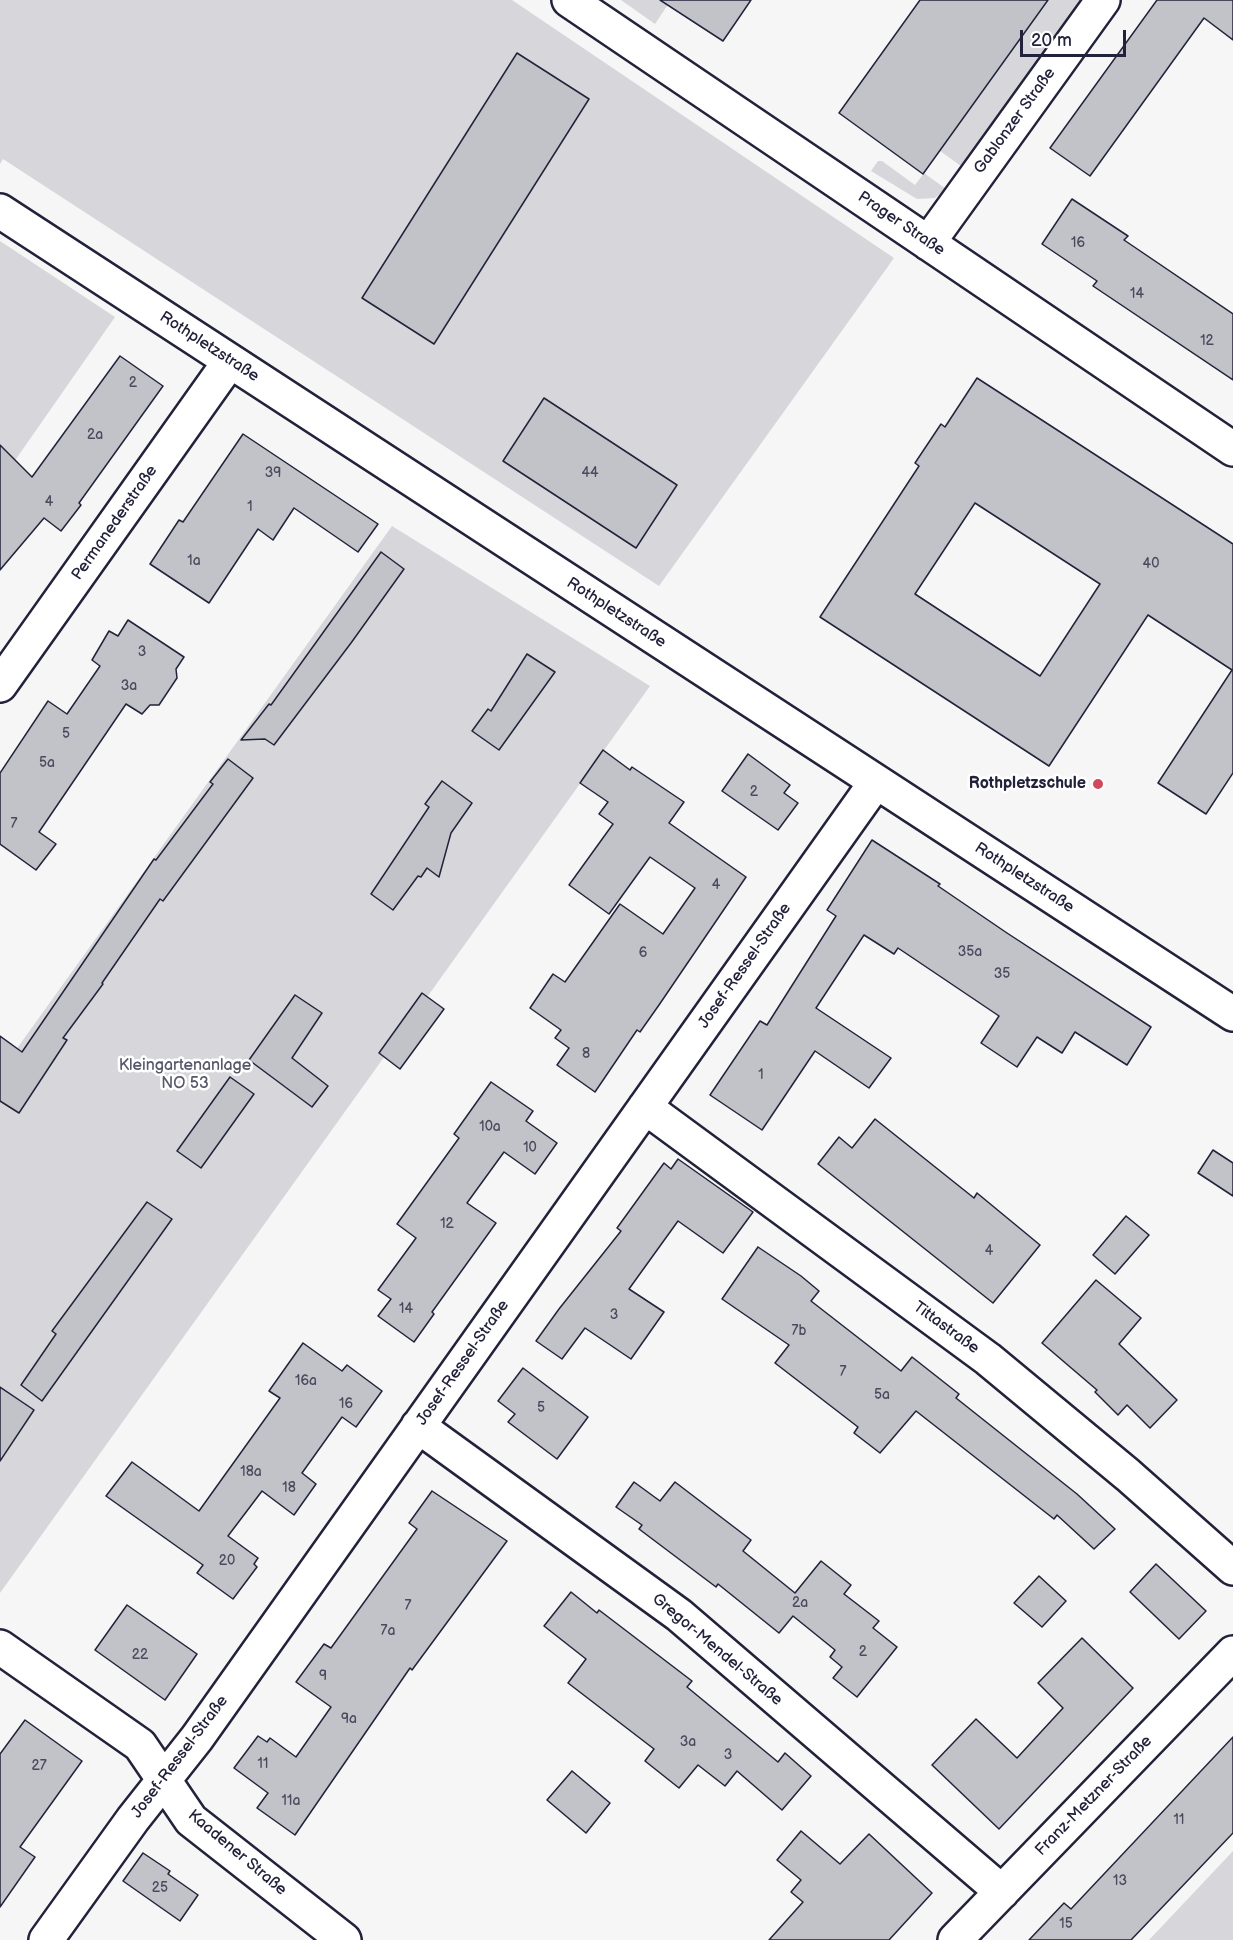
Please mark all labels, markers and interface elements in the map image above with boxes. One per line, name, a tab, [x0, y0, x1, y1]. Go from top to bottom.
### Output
scale bar	[1023, 18, 1130, 56]
text: 20 m	[1031, 30, 1072, 51]
street label: Gablonzer Straße	[970, 64, 1060, 178]
street label: Prager Straße	[854, 188, 948, 260]
house number: 16	[1071, 235, 1085, 251]
house number: 14	[1130, 286, 1144, 302]
street label: Rothpletzstraße	[156, 308, 262, 386]
house number: 12	[1200, 333, 1214, 349]
house number: 2	[129, 375, 137, 391]
house number: 2a	[87, 427, 103, 443]
street label: Permanederstraße	[68, 462, 162, 584]
house number: 39	[265, 465, 281, 481]
house number: 44	[581, 465, 599, 481]
house number: 4	[45, 494, 53, 510]
house number: 1	[247, 499, 253, 515]
house number: 1a	[187, 553, 201, 569]
house number: 40	[1143, 556, 1159, 572]
street label: Rothpletzstraße	[563, 574, 669, 652]
house number: 3	[138, 644, 146, 660]
house number: 3a	[121, 678, 137, 694]
house number: 5	[62, 726, 70, 742]
house number: 5a	[39, 755, 55, 771]
place label: Rothpletzschule	[969, 774, 1086, 794]
marker: Rothpletzschule	[1091, 777, 1105, 791]
house number: 2	[750, 784, 758, 800]
house number: 7	[11, 816, 17, 832]
street label: Rothpletzstraße	[971, 839, 1077, 917]
house number: 4	[712, 877, 720, 893]
street label: Josef-Ressel-Straße	[695, 900, 795, 1032]
house number: 35a	[958, 944, 982, 960]
house number: 6	[639, 945, 647, 961]
house number: 35	[994, 966, 1010, 982]
house number: 8	[582, 1046, 590, 1062]
park label: Kleingartenanlage NO 53	[119, 1056, 251, 1094]
house number: 1	[758, 1067, 764, 1083]
house number: 10a	[479, 1119, 501, 1135]
house number: 10	[523, 1140, 537, 1156]
house number: 12	[440, 1216, 454, 1232]
house number: 4	[985, 1243, 993, 1259]
street label: Josef-Ressel-Straße	[413, 1297, 513, 1429]
street label: Tittastraße	[909, 1298, 983, 1358]
house number: 14	[399, 1301, 413, 1317]
house number: 3	[610, 1307, 618, 1323]
house number: 7b	[792, 1323, 806, 1339]
house number: 7	[840, 1364, 846, 1380]
house number: 16a	[295, 1373, 317, 1389]
house number: 5a	[874, 1387, 890, 1403]
house number: 16	[339, 1396, 353, 1412]
house number: 5	[537, 1400, 545, 1416]
house number: 18a	[240, 1464, 262, 1480]
house number: 18	[282, 1480, 296, 1496]
house number: 20	[219, 1553, 235, 1569]
street label: Gregor-Mendel-Straße	[648, 1590, 786, 1710]
house number: 2a	[792, 1595, 808, 1611]
house number: 7	[405, 1598, 411, 1614]
house number: 7a	[381, 1623, 395, 1639]
house number: 2	[859, 1644, 867, 1660]
house number: 22	[132, 1647, 148, 1663]
house number: 9	[319, 1668, 327, 1684]
street label: Josef-Ressel-Straße	[128, 1692, 232, 1822]
house number: 9a	[341, 1711, 357, 1727]
street label: Franz-Metzner-Straße	[1032, 1732, 1156, 1860]
house number: 3a	[680, 1734, 696, 1750]
house number: 3	[724, 1747, 732, 1763]
house number: 11	[258, 1756, 268, 1772]
house number: 27	[31, 1758, 47, 1774]
house number: 11a	[282, 1793, 300, 1809]
street label: Kaadener Straße	[184, 1806, 290, 1900]
house number: 11	[1174, 1812, 1184, 1828]
house number: 13	[1113, 1873, 1127, 1889]
house number: 25	[152, 1880, 168, 1896]
house number: 15	[1059, 1916, 1073, 1932]

